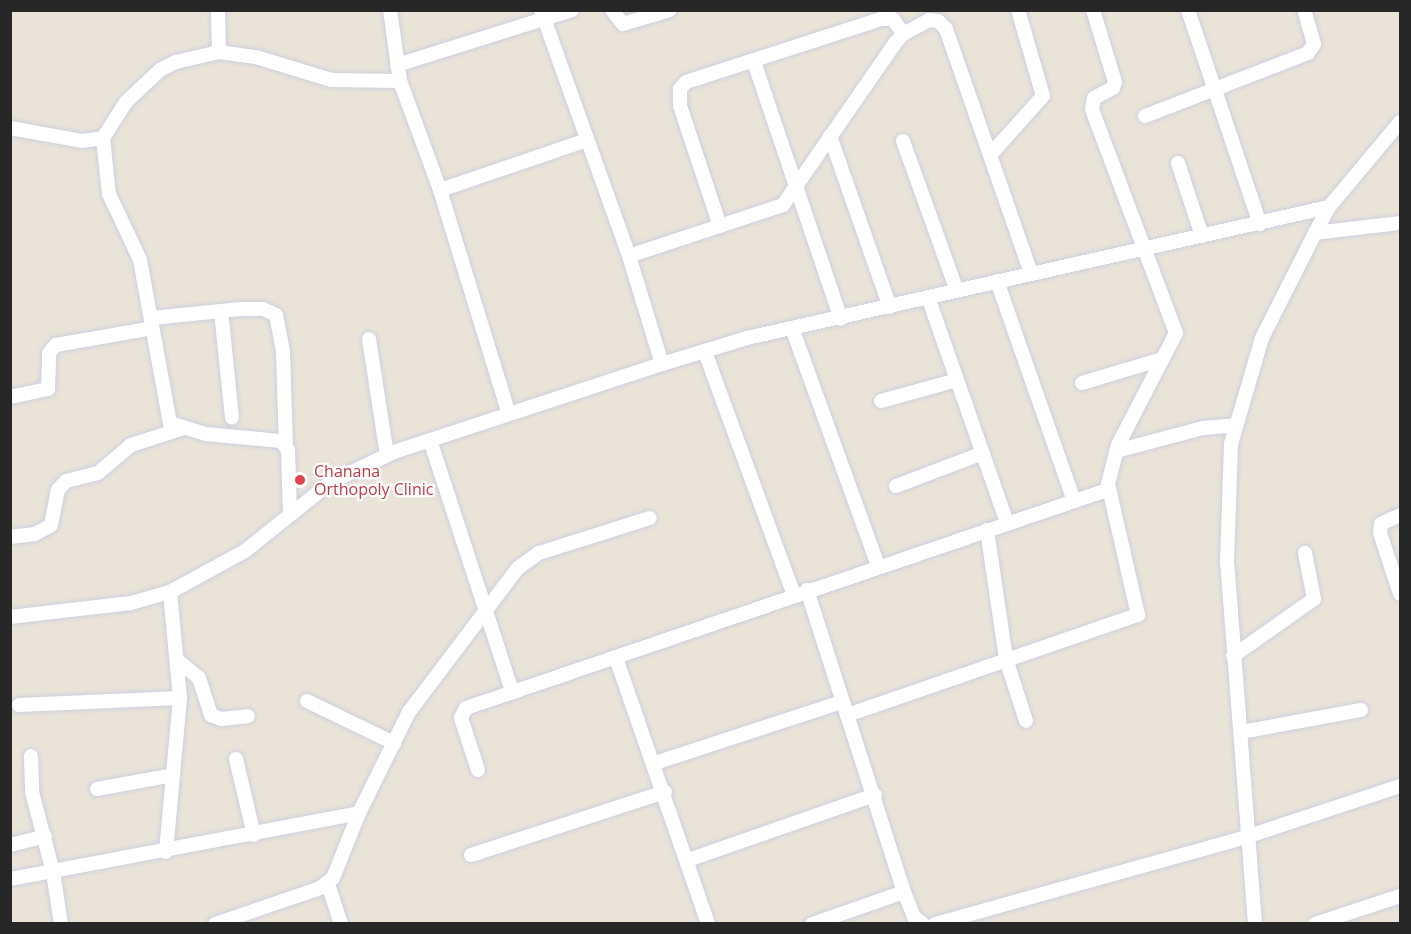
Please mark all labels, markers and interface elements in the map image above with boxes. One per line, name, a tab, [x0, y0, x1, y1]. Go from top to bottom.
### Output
place label: Chanana Orthopoly Clinic	[314, 461, 433, 499]
marker: Chanana Orthopoly Clinic	[291, 471, 309, 489]

